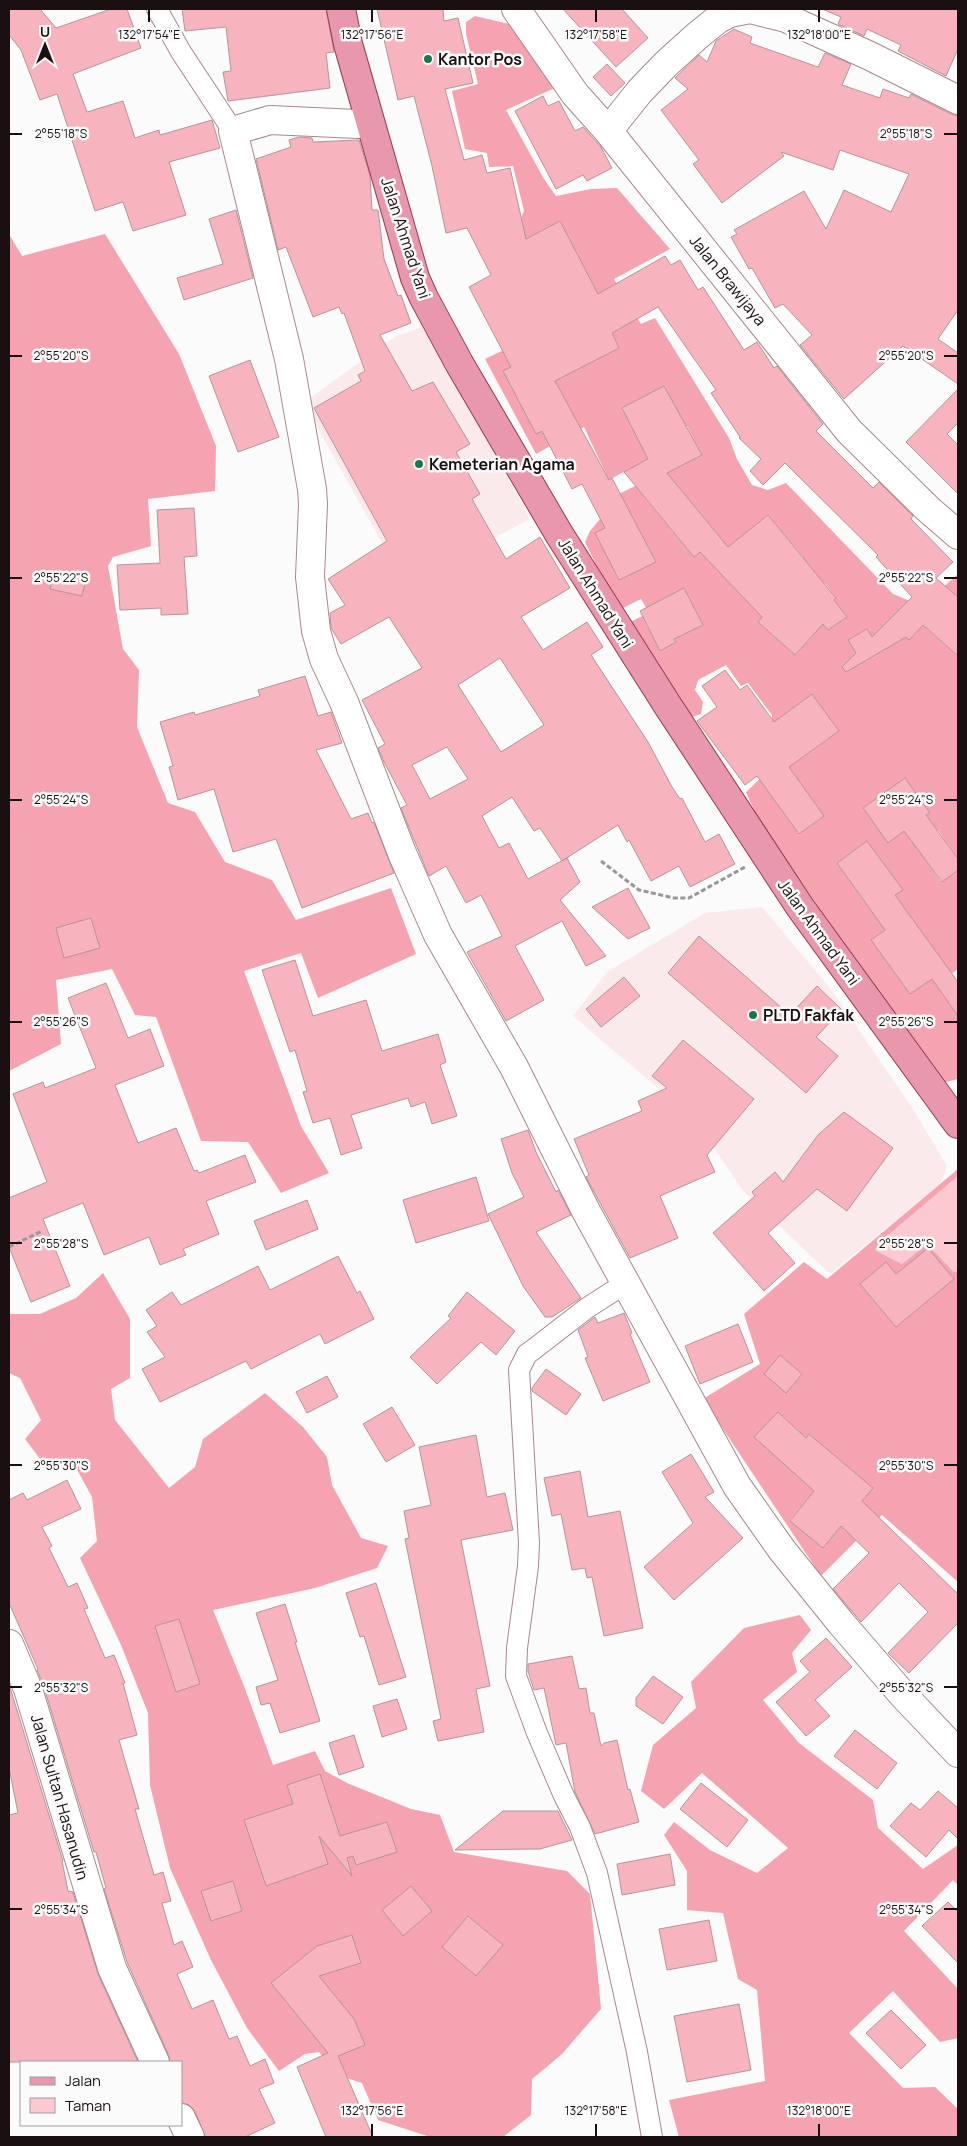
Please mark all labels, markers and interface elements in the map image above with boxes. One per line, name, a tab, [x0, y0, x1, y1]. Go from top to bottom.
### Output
north arrow	[20, 20, 70, 70]
text: U	[40, 22, 50, 41]
text: 132°17'54"E	[118, 26, 180, 43]
text: 132°17'56"E	[341, 26, 404, 43]
text: 132°17'58"E	[565, 26, 627, 43]
text: 132°18'00"E	[787, 26, 851, 43]
place label: Kantor Pos	[438, 48, 522, 70]
marker: Kantor Pos	[422, 53, 434, 65]
text: 2°55'18"S	[35, 125, 87, 142]
text: 2°55'18"S	[880, 125, 932, 142]
street label: Jalan Ahmad Yani	[376, 175, 436, 301]
street label: Jalan Brawijaya	[685, 230, 771, 330]
text: 2°55'20"S	[34, 347, 88, 364]
text: 2°55'20"S	[879, 347, 933, 364]
place label: Kemeterian Agama	[429, 453, 575, 475]
marker: Kemeterian Agama	[413, 458, 425, 470]
street label: Jalan Ahmad Yani	[553, 534, 639, 652]
text: 2°55'22"S	[34, 569, 88, 586]
text: 2°55'22"S	[879, 569, 933, 586]
text: 2°55'24"S	[34, 791, 88, 808]
text: 2°55'24"S	[879, 791, 933, 808]
street label: Jalan Ahmad Yani	[773, 875, 865, 989]
place label: PLTD Fakfak	[763, 1004, 854, 1026]
marker: PLTD Fakfak	[747, 1009, 759, 1021]
text: 2°55'26"S	[33, 1013, 89, 1030]
text: 2°55'26"S	[878, 1013, 934, 1030]
text: 2°55'28"S	[34, 1235, 88, 1252]
text: 2°55'28"S	[879, 1235, 933, 1252]
text: 2°55'30"S	[34, 1457, 88, 1474]
text: 2°55'30"S	[879, 1457, 933, 1474]
text: 2°55'32"S	[34, 1679, 88, 1696]
text: 2°55'32"S	[879, 1679, 933, 1696]
street label: Jalan Sultan Hasanudin	[26, 1711, 94, 1883]
text: 2°55'34"S	[34, 1901, 88, 1918]
text: 2°55'34"S	[879, 1901, 933, 1918]
legend	[20, 2061, 182, 2126]
text: Jalan	[65, 2070, 101, 2091]
text: Taman	[65, 2095, 111, 2116]
text: 132°17'56"E	[341, 2102, 404, 2119]
text: 132°17'58"E	[565, 2102, 627, 2119]
text: 132°18'00"E	[787, 2102, 851, 2119]

